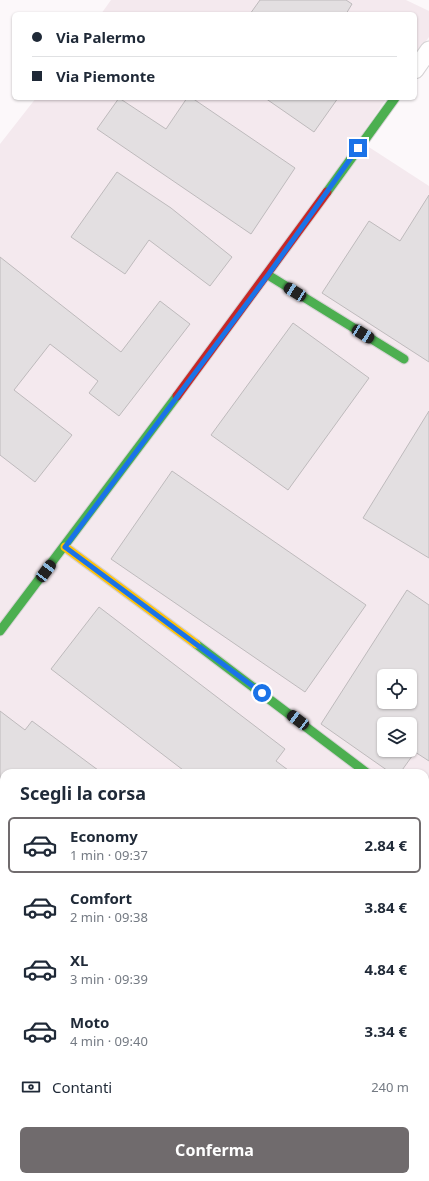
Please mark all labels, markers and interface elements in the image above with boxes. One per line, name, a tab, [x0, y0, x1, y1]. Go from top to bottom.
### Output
text: Via Palermo	[56, 27, 146, 47]
text: Via Piemonte	[56, 66, 155, 86]
route end	[349, 139, 367, 157]
car	[282, 281, 308, 303]
car	[350, 323, 376, 345]
car	[34, 558, 58, 584]
map controls	[377, 669, 417, 757]
button: locate	[377, 669, 417, 709]
route start	[253, 684, 271, 702]
car	[285, 708, 311, 732]
button: layers	[377, 717, 417, 757]
text: Scegli la corsa	[20, 781, 146, 805]
text: Economy	[70, 826, 138, 846]
icon: car	[22, 827, 58, 863]
text: 2.84 €	[365, 835, 407, 855]
text: 1 min · 09:37	[70, 846, 148, 864]
text: Comfort	[70, 888, 132, 908]
icon: car	[22, 889, 58, 925]
text: 3.84 €	[365, 897, 407, 917]
text: 2 min · 09:38	[70, 908, 148, 926]
text: XL	[70, 950, 88, 970]
icon: car	[22, 951, 58, 987]
text: 4.84 €	[365, 959, 407, 979]
text: 3 min · 09:39	[70, 970, 148, 988]
text: Moto	[70, 1012, 109, 1032]
icon: car	[22, 1013, 58, 1049]
text: 3.34 €	[365, 1021, 407, 1041]
text: 4 min · 09:40	[70, 1032, 148, 1050]
icon: cash	[20, 1076, 42, 1098]
text: Contanti	[52, 1077, 112, 1097]
text: 240 m	[371, 1078, 409, 1096]
button: Conferma	[20, 1127, 409, 1173]

